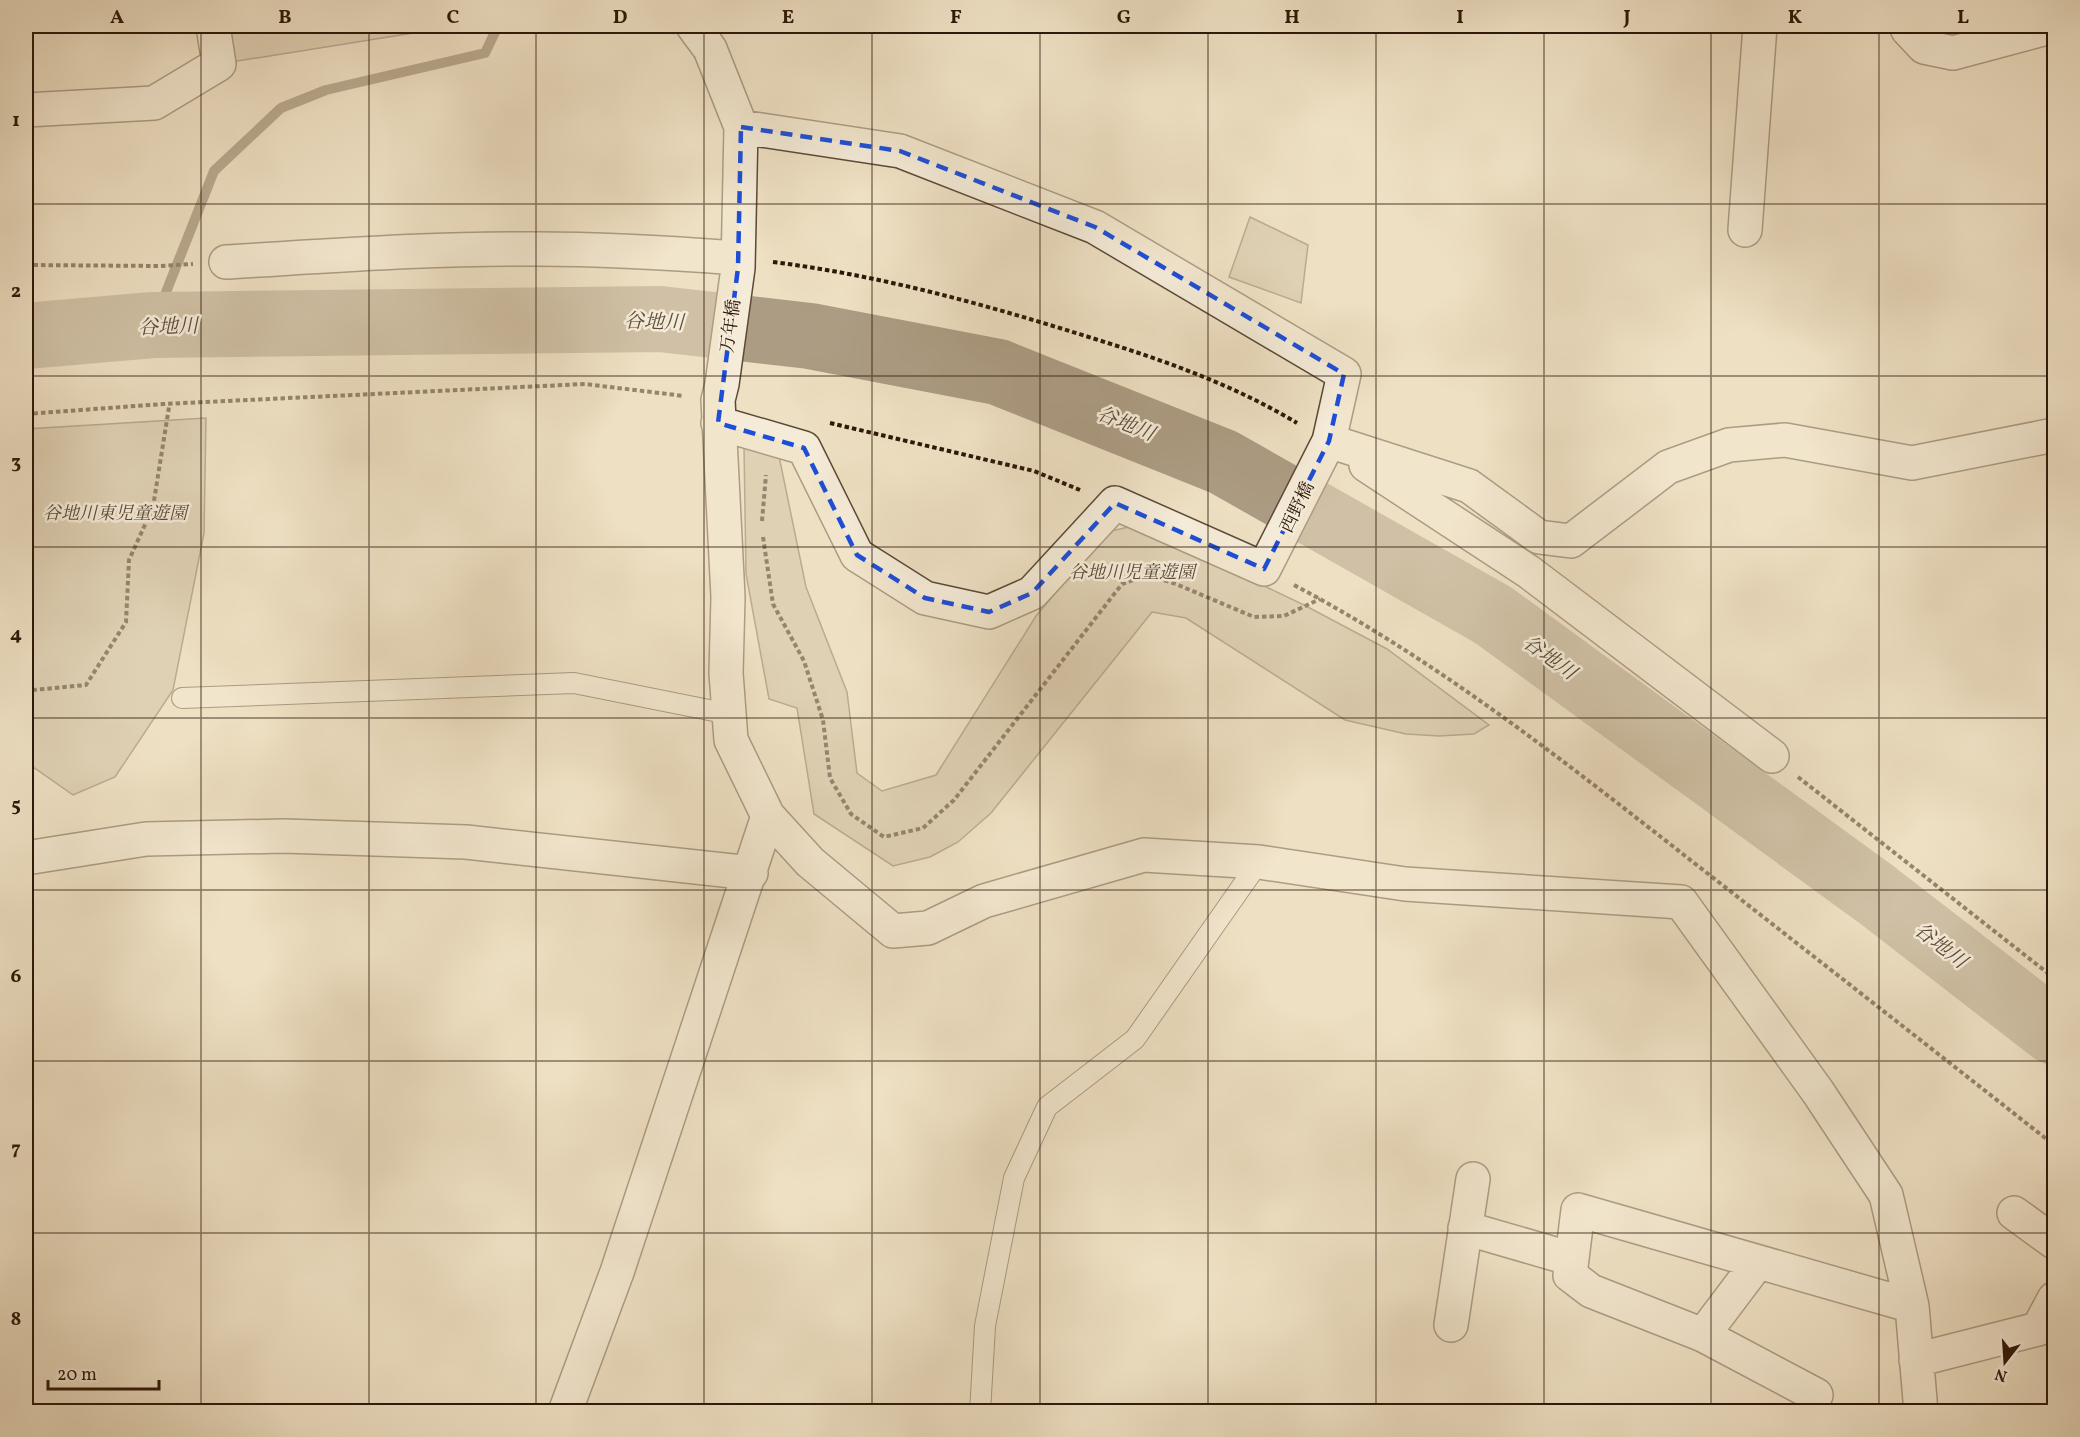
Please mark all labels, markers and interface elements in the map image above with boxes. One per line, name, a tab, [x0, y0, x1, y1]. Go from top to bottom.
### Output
text: A	[110, 4, 124, 32]
text: B	[278, 4, 292, 32]
text: C	[447, 4, 460, 32]
text: D	[613, 4, 627, 32]
text: E	[782, 4, 794, 32]
text: F	[950, 4, 962, 32]
text: G	[1117, 4, 1131, 32]
text: H	[1284, 4, 1300, 32]
text: I	[1456, 4, 1464, 32]
text: J	[1622, 4, 1631, 32]
text: K	[1788, 4, 1803, 32]
text: L	[1957, 4, 1969, 32]
text: 1	[12, 107, 20, 135]
text: 2	[11, 278, 21, 306]
street label: 万年橋	[715, 298, 748, 355]
water label: 谷地川	[623, 308, 686, 338]
water label: 谷地川	[138, 313, 201, 343]
water label: 谷地川	[1092, 401, 1160, 450]
text: 3	[11, 449, 21, 477]
street label: 西野橋	[1275, 478, 1321, 537]
park label: 谷地川東児童遊園	[43, 502, 190, 527]
park label: 谷地川児童遊園	[1069, 561, 1198, 586]
text: 4	[10, 621, 22, 649]
water label: 谷地川	[1516, 630, 1583, 689]
text: 5	[11, 792, 21, 820]
water label: 谷地川	[1908, 917, 1974, 977]
text: 6	[11, 963, 22, 991]
text: 7	[11, 1135, 21, 1163]
text: 8	[11, 1306, 21, 1334]
north arrow	[1975, 1332, 2035, 1392]
scale bar	[48, 1353, 159, 1391]
text: N	[1992, 1362, 2010, 1387]
text: 20 m	[57, 1363, 97, 1388]

